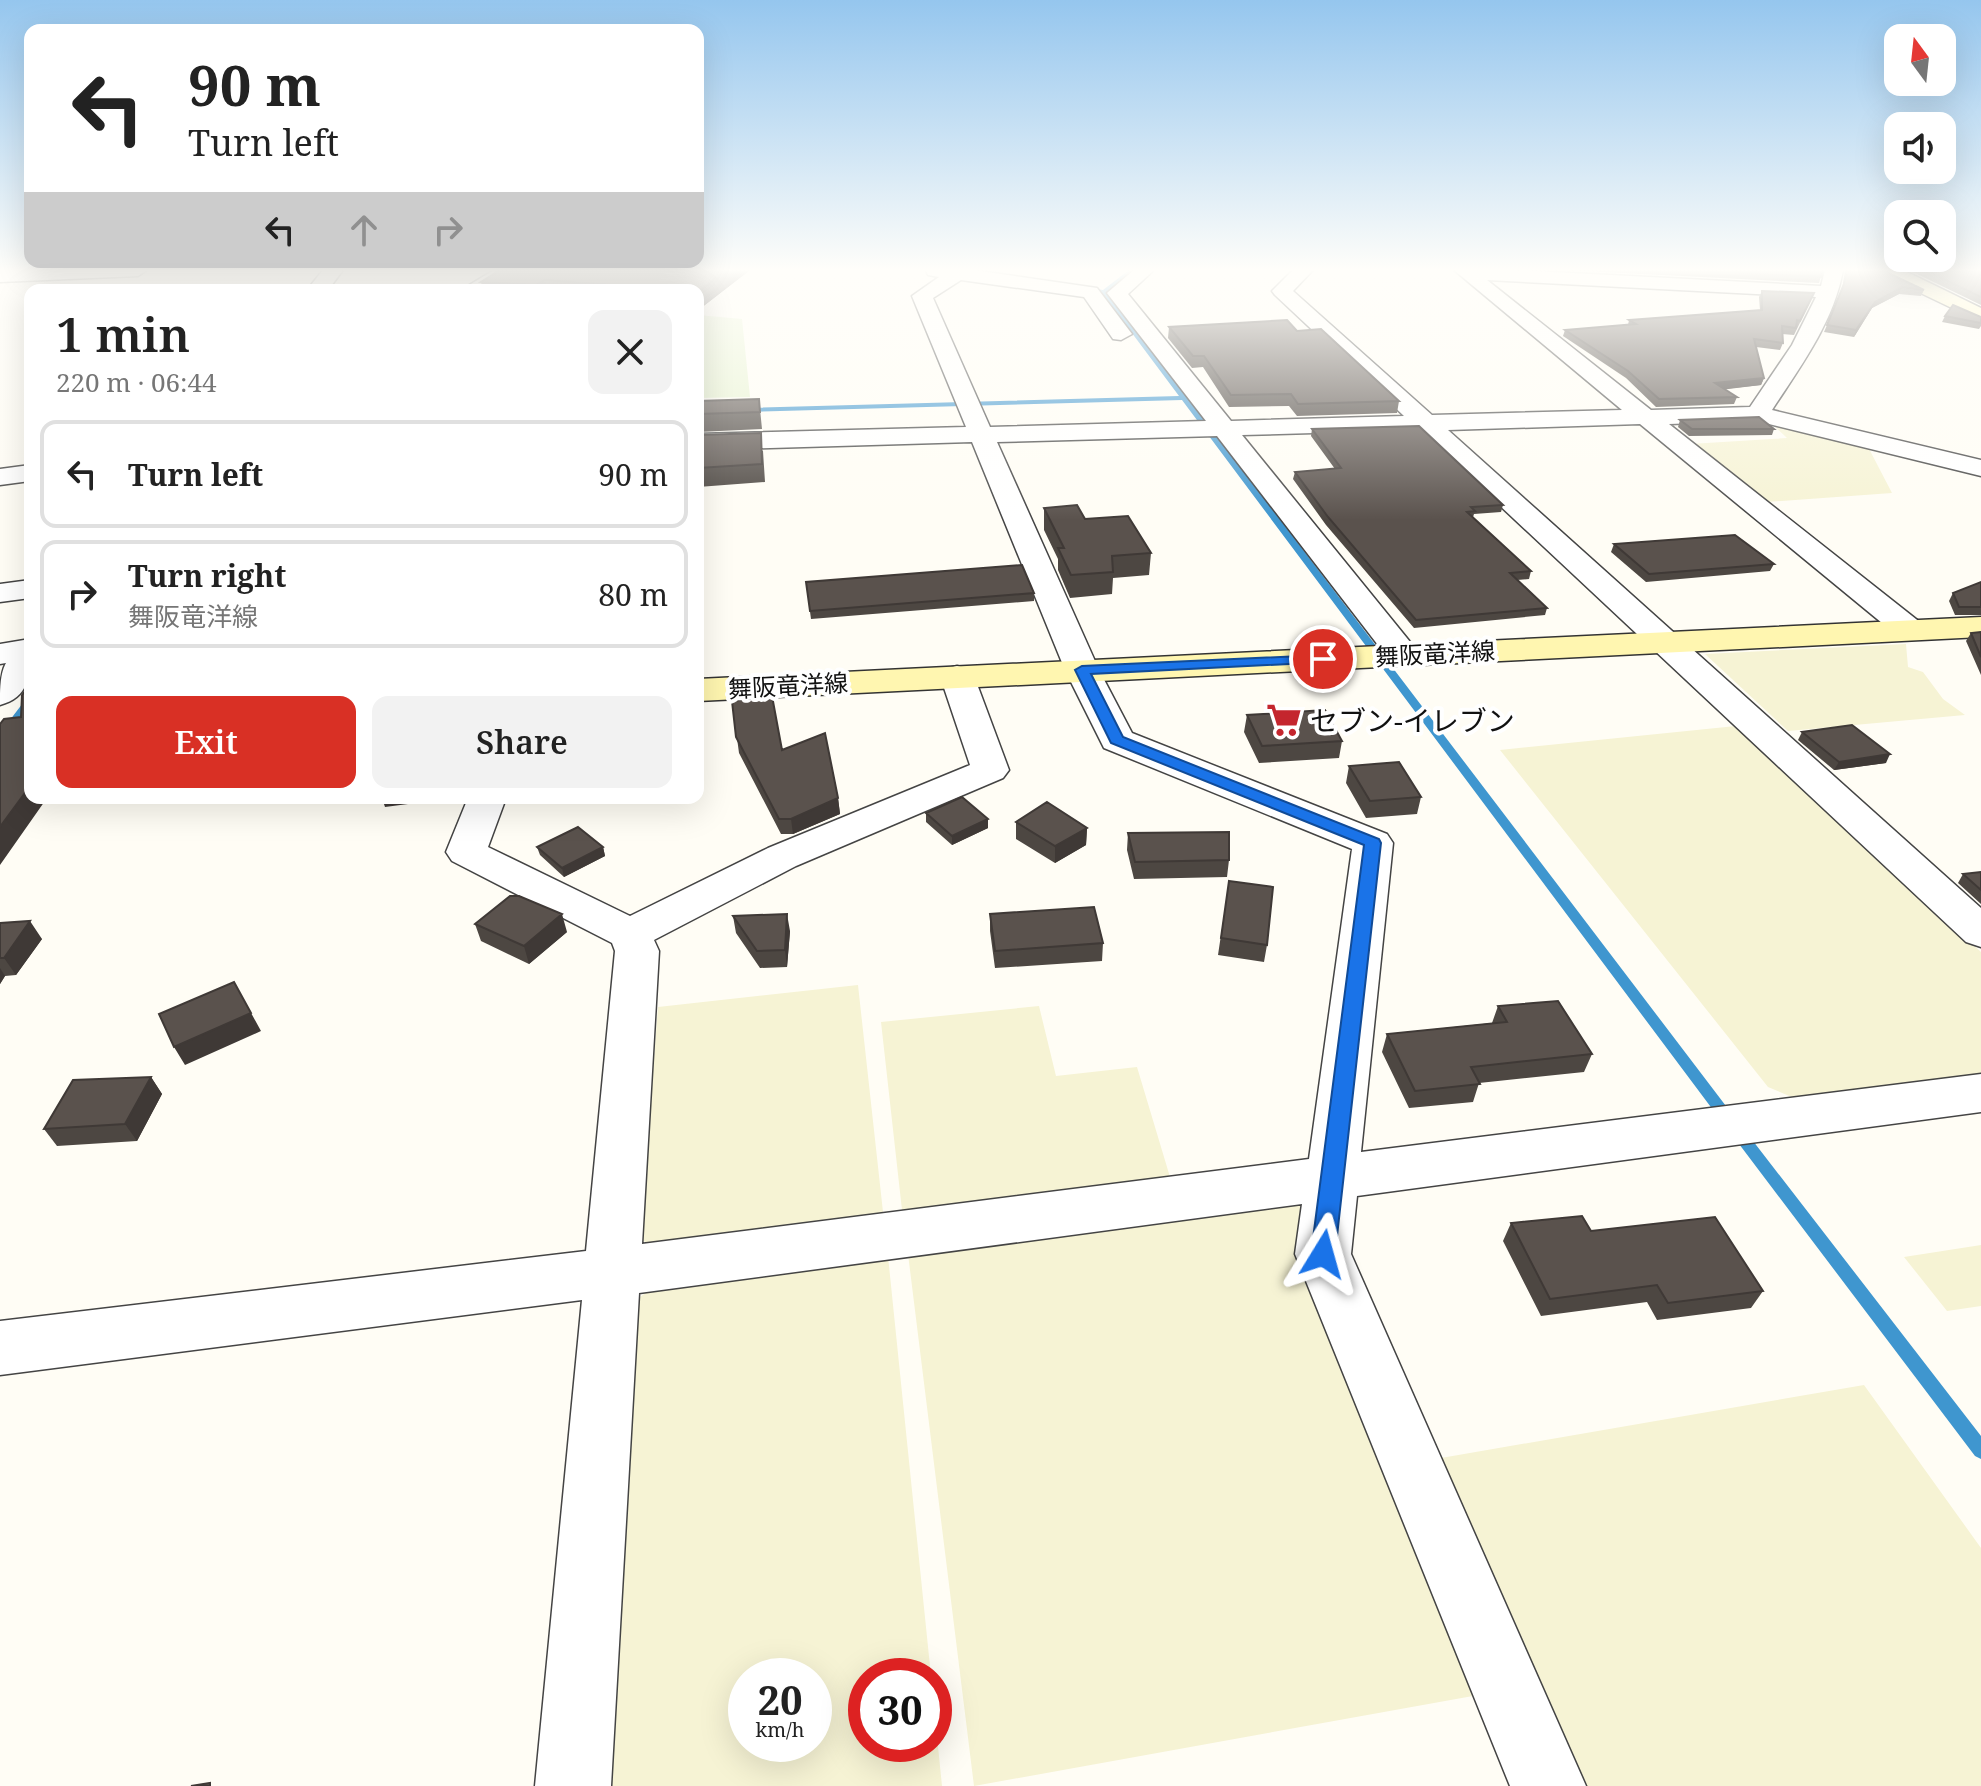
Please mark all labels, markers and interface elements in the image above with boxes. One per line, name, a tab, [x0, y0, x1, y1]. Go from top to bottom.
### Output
north arrow	[1884, 24, 1956, 96]
map controls	[1884, 24, 1956, 272]
text: 90 m	[188, 46, 321, 122]
icon: left	[56, 56, 160, 160]
button: sound	[1884, 112, 1956, 184]
text: Turn left	[188, 118, 339, 167]
button: search	[1884, 200, 1956, 272]
icon: left	[258, 208, 302, 252]
icon: ahead	[342, 208, 386, 252]
icon: right	[426, 208, 470, 252]
text: 1 min	[56, 301, 190, 366]
button: close	[588, 310, 672, 394]
text: 220 m · 06:44	[56, 364, 217, 400]
icon: left	[60, 452, 104, 496]
text: Turn left	[128, 454, 263, 495]
text: 90 m	[598, 454, 668, 495]
text: Turn right	[128, 555, 286, 596]
icon: right	[60, 572, 104, 616]
text: 80 m	[598, 574, 668, 615]
text: 舞阪竜洋線	[128, 598, 258, 634]
pin	[1289, 625, 1357, 693]
street label: 舞阪竜洋線	[1374, 633, 1496, 673]
icon: arrive	[1301, 637, 1345, 681]
street label: 舞阪竜洋線	[727, 665, 849, 705]
button: Exit	[56, 696, 356, 788]
button: Share	[372, 696, 672, 788]
supermarket icon: セブン-イレブン	[1265, 701, 1303, 739]
place label: セブン-イレブン	[1310, 701, 1515, 739]
position arrow	[1281, 1212, 1365, 1296]
speed limit sign: 30	[848, 1658, 952, 1762]
text: 20	[757, 1672, 803, 1727]
text: km/h	[755, 1716, 805, 1743]

